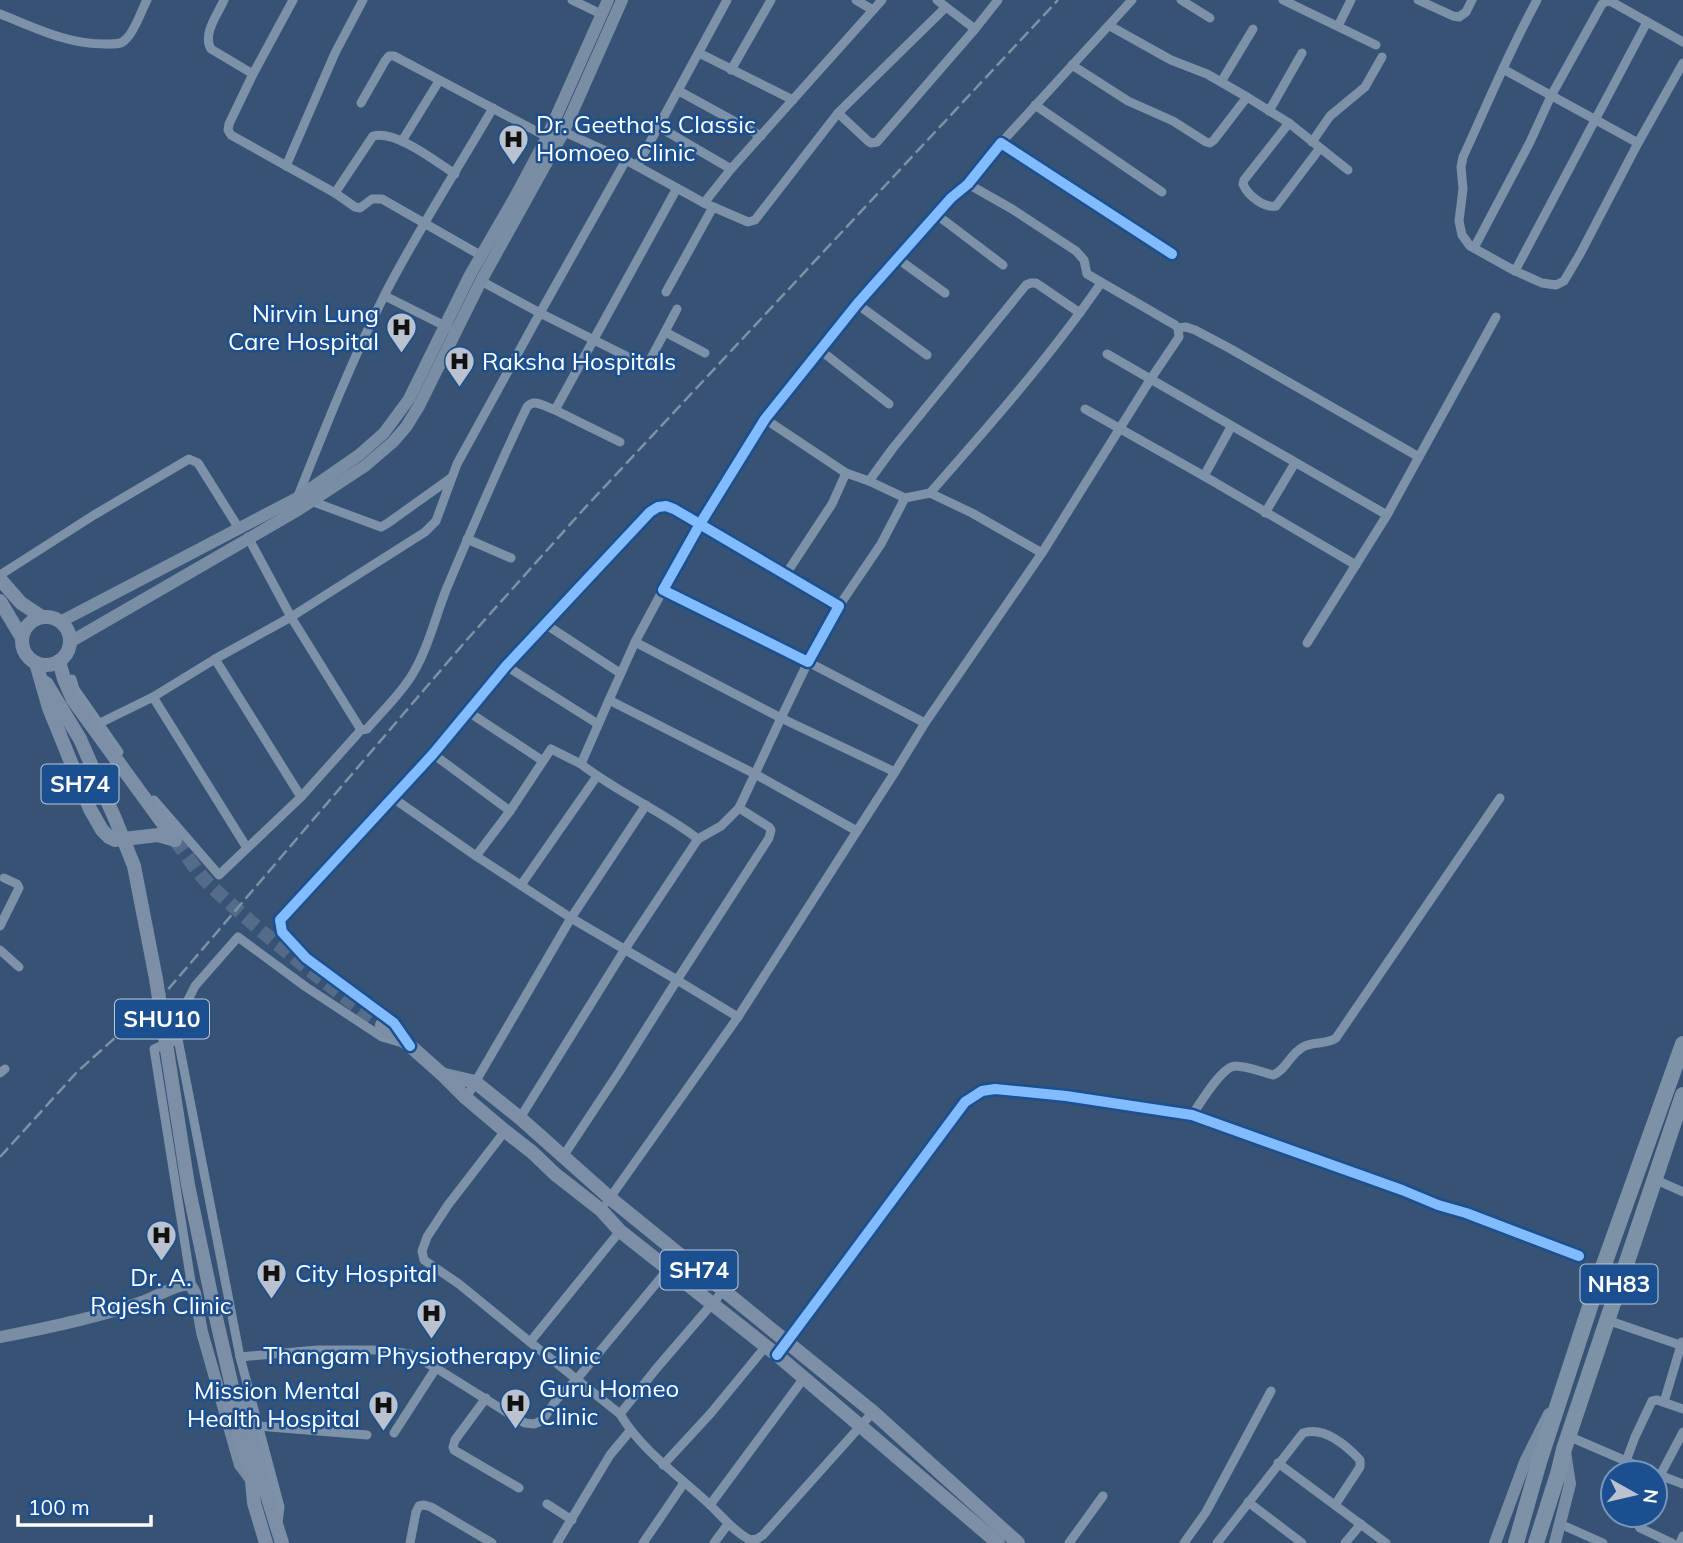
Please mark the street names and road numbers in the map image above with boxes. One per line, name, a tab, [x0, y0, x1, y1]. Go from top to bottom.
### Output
road number: SH74	[42, 764, 119, 804]
road number: SHU10	[115, 1000, 209, 1038]
road number: SH74	[660, 1250, 738, 1289]
road number: NH83	[1580, 1264, 1658, 1303]

